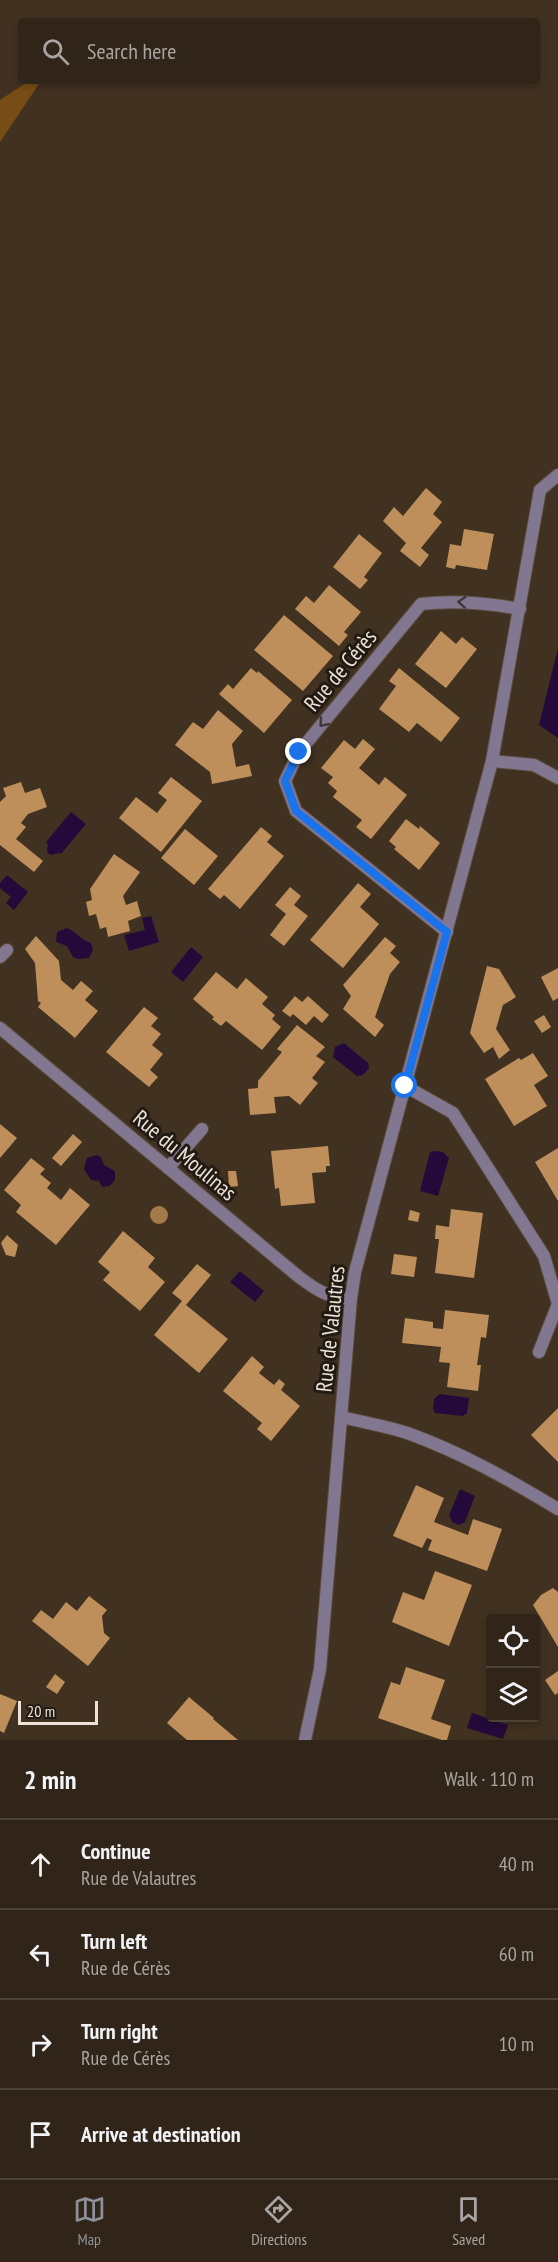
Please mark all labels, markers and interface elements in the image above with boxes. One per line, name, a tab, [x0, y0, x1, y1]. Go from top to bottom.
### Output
search box	[18, 18, 540, 84]
icon: search	[39, 35, 72, 68]
text: Search here	[87, 37, 176, 65]
one-way arrow	[457, 596, 467, 609]
street label: Rue de Cérès	[298, 623, 382, 717]
one-way arrow	[319, 716, 330, 727]
route end	[285, 738, 311, 764]
route start	[391, 1072, 417, 1098]
street label: Rue du Moulinas	[128, 1104, 242, 1206]
street label: Rue de Valautres	[309, 1265, 351, 1393]
map controls	[486, 1614, 540, 1722]
button: locate	[486, 1614, 540, 1668]
button: layers	[486, 1668, 540, 1722]
scale bar	[18, 1698, 98, 1726]
text: 20 m	[27, 1701, 55, 1721]
text: 2 min	[24, 1763, 77, 1796]
text: Walk · 110 m	[444, 1766, 534, 1792]
text: Continue	[81, 1837, 151, 1865]
icon: ahead	[24, 1848, 57, 1881]
text: 40 m	[499, 1851, 534, 1877]
text: Rue de Valautres	[81, 1865, 196, 1891]
text: Turn left	[81, 1927, 147, 1955]
icon: left	[24, 1938, 57, 1971]
text: 60 m	[499, 1941, 534, 1967]
text: Rue de Cérès	[81, 1955, 170, 1981]
text: Turn right	[81, 2017, 158, 2045]
icon: right	[24, 2028, 57, 2061]
text: 10 m	[499, 2031, 534, 2057]
text: Rue de Cérès	[81, 2045, 170, 2071]
icon: arrive	[24, 2118, 57, 2151]
text: Arrive at destination	[81, 2120, 241, 2148]
tab: Map	[73, 2193, 106, 2249]
tab: Directions	[251, 2193, 307, 2249]
tab: Saved	[452, 2193, 485, 2249]

